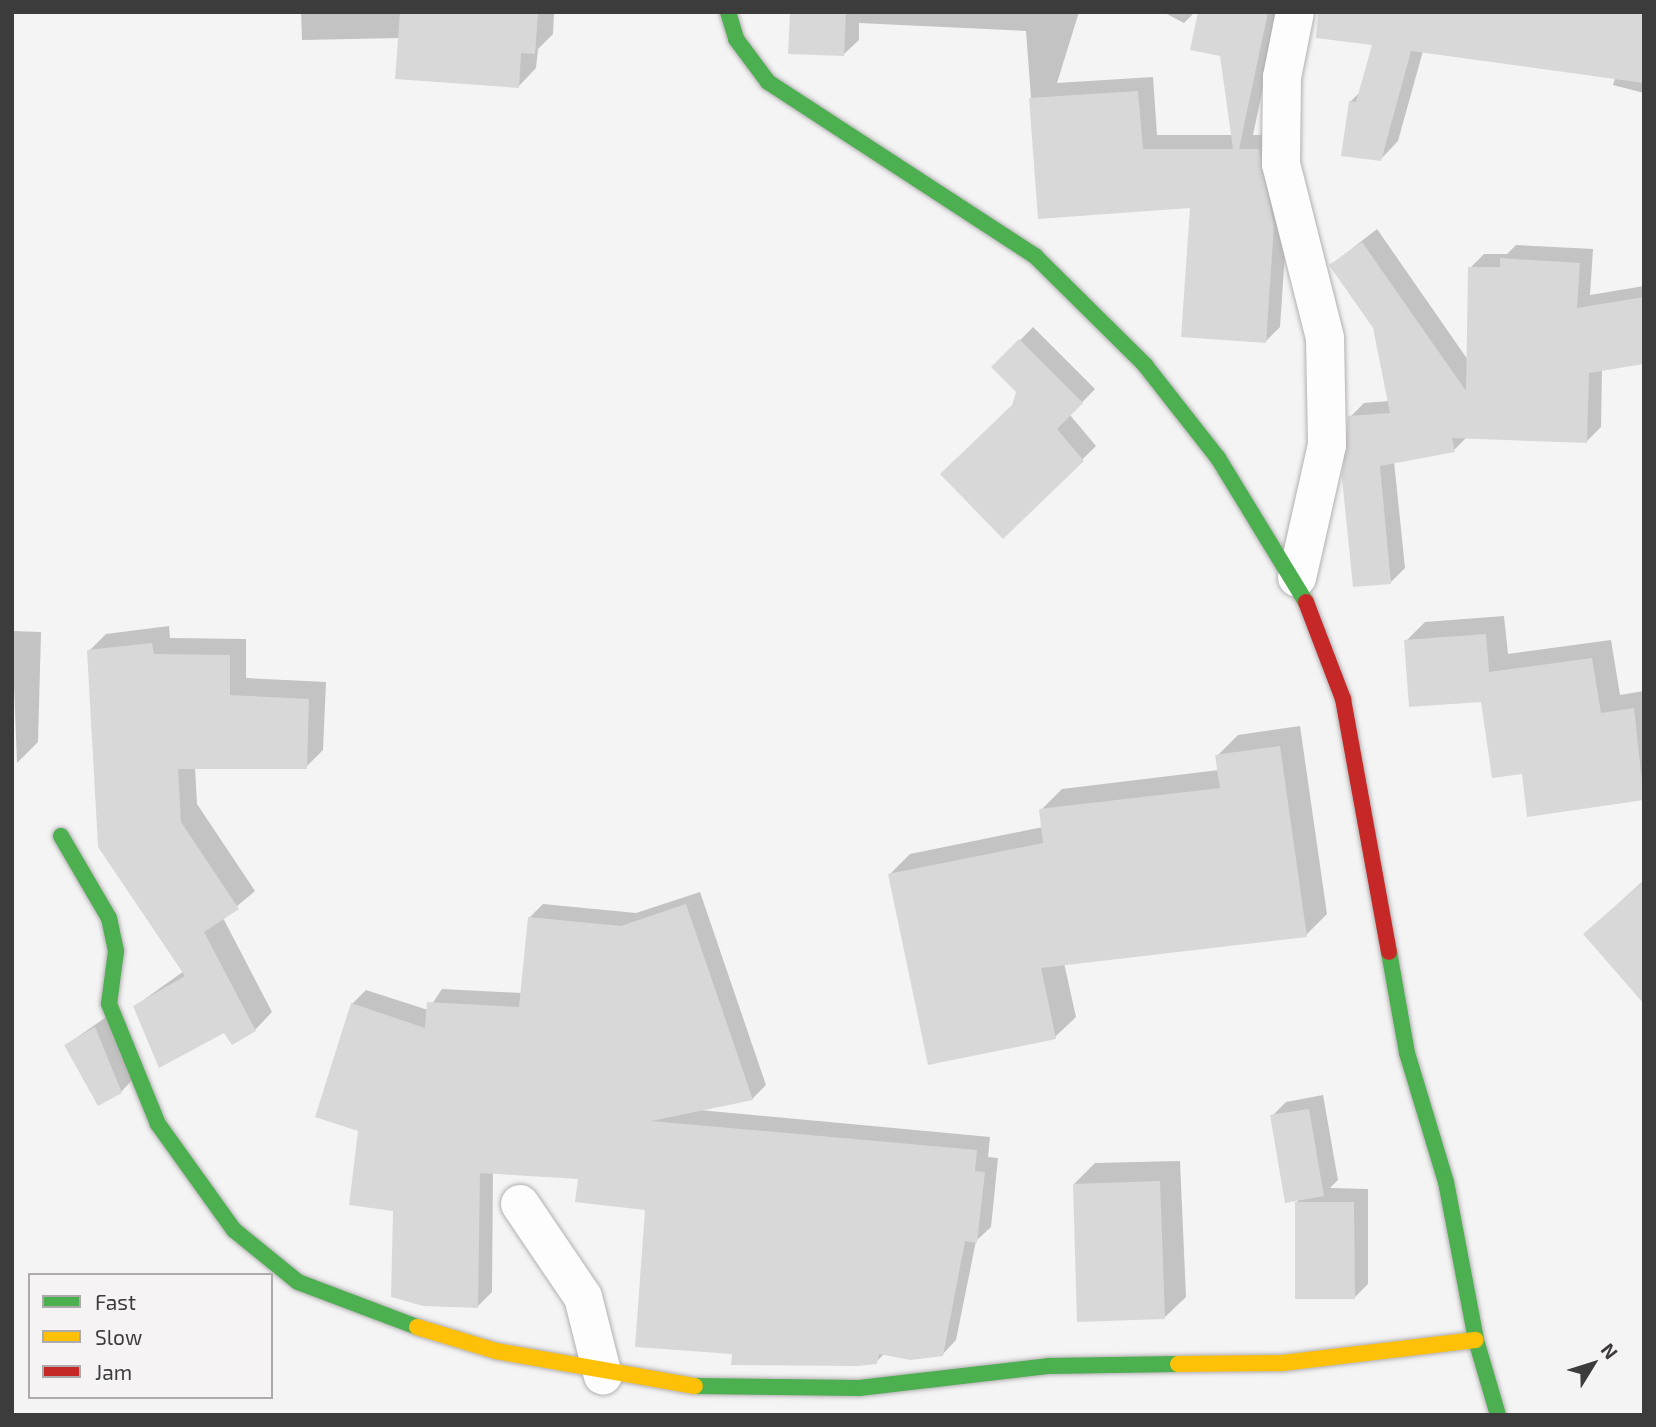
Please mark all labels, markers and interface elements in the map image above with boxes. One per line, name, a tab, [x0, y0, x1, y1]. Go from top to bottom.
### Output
legend	[28, 1273, 273, 1399]
text: Fast	[95, 1289, 136, 1314]
text: Slow	[95, 1324, 142, 1349]
north arrow	[1558, 1329, 1628, 1399]
text: N	[1597, 1338, 1623, 1363]
text: Jam	[95, 1359, 132, 1384]

